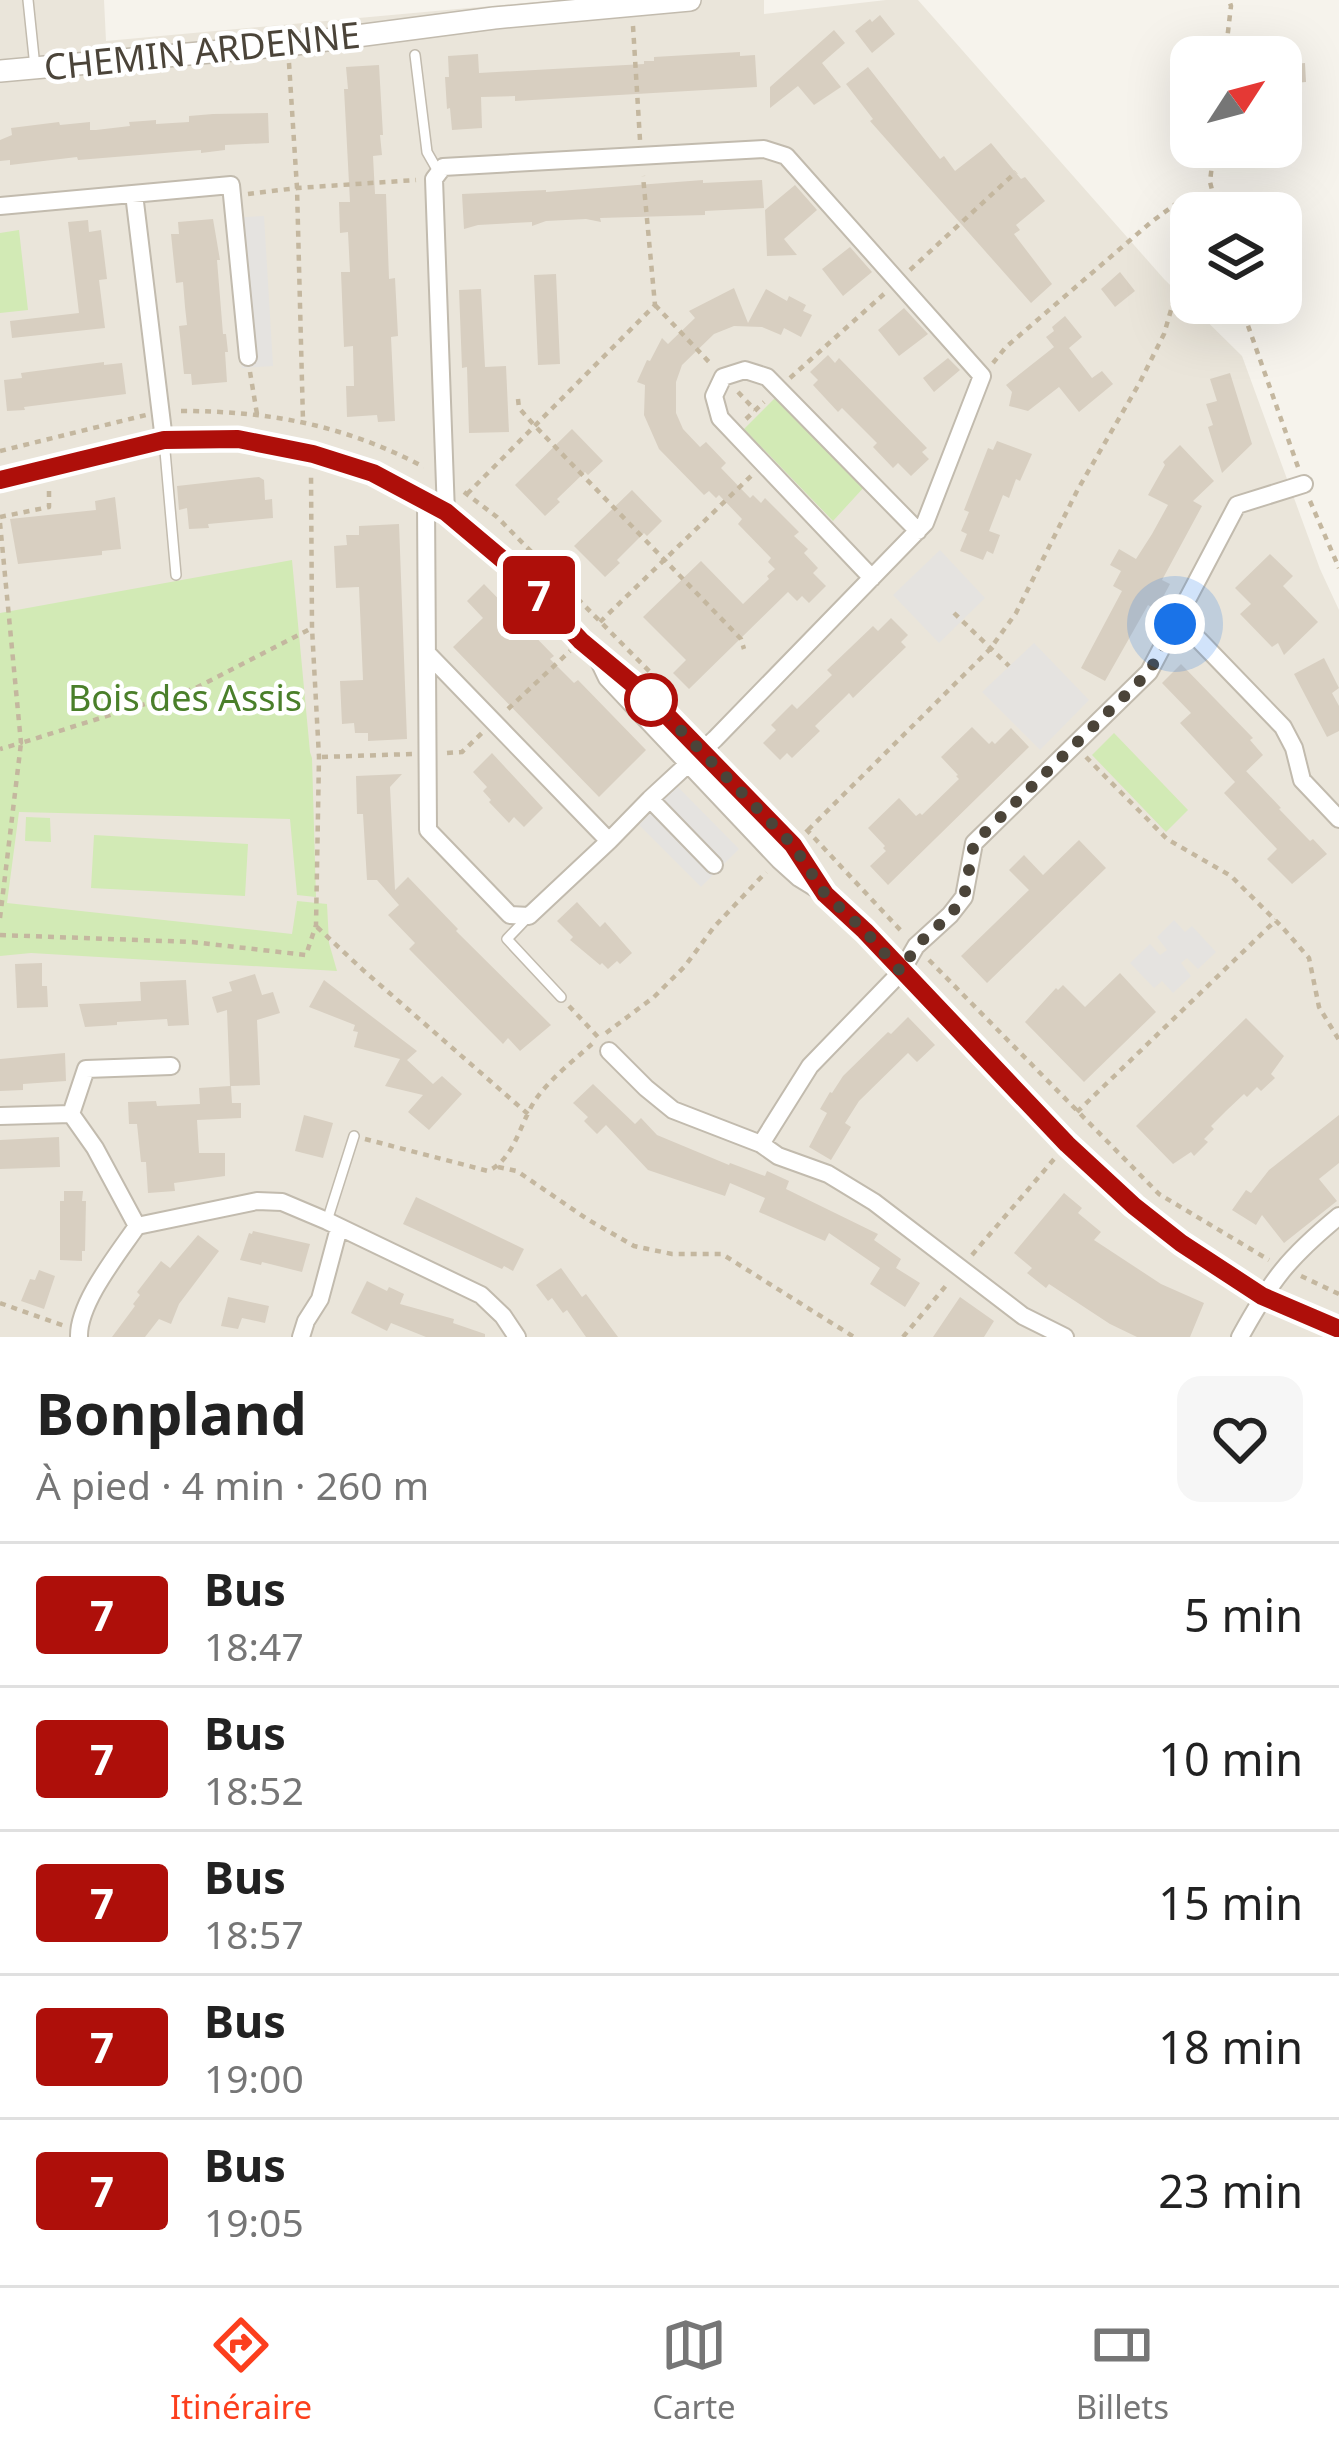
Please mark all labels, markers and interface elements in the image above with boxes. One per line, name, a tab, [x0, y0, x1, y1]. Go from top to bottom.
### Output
street label: CHEMIN ARDENNE	[42, 10, 362, 91]
north arrow	[1170, 36, 1302, 168]
map controls	[1170, 36, 1302, 324]
button: layers	[1170, 192, 1302, 324]
line badge: 7	[500, 556, 578, 634]
text: 7	[527, 566, 551, 623]
your location	[1145, 594, 1205, 654]
park label: Bois des Assis	[68, 673, 302, 722]
unlabelled marker	[626, 675, 676, 725]
text: Bonpland	[36, 1374, 307, 1452]
button: heart	[1177, 1376, 1303, 1502]
text: À pied · 4 min · 260 m	[36, 1458, 429, 1511]
text: Bus	[204, 1558, 286, 1619]
text: 5 min	[1184, 1584, 1303, 1645]
text: 7	[90, 1586, 114, 1643]
text: 18:47	[204, 1619, 304, 1672]
text: Bus	[204, 1702, 286, 1763]
text: 10 min	[1158, 1728, 1303, 1789]
text: 7	[90, 1730, 114, 1787]
text: 18:52	[204, 1763, 304, 1816]
text: Bus	[204, 1846, 286, 1907]
text: 15 min	[1158, 1872, 1303, 1933]
text: 7	[90, 1874, 114, 1931]
text: 18:57	[204, 1907, 304, 1960]
text: Bus	[204, 1990, 286, 2051]
text: 18 min	[1158, 2016, 1303, 2077]
text: 7	[90, 2018, 114, 2075]
text: 19:00	[204, 2051, 304, 2104]
text: Bus	[204, 2134, 286, 2195]
text: 23 min	[1158, 2160, 1303, 2221]
text: 7	[90, 2162, 114, 2219]
text: 19:05	[204, 2195, 304, 2248]
tab: Itinéraire	[170, 2312, 312, 2429]
tab: Carte	[652, 2312, 736, 2429]
tab: Billets	[1076, 2312, 1169, 2429]

